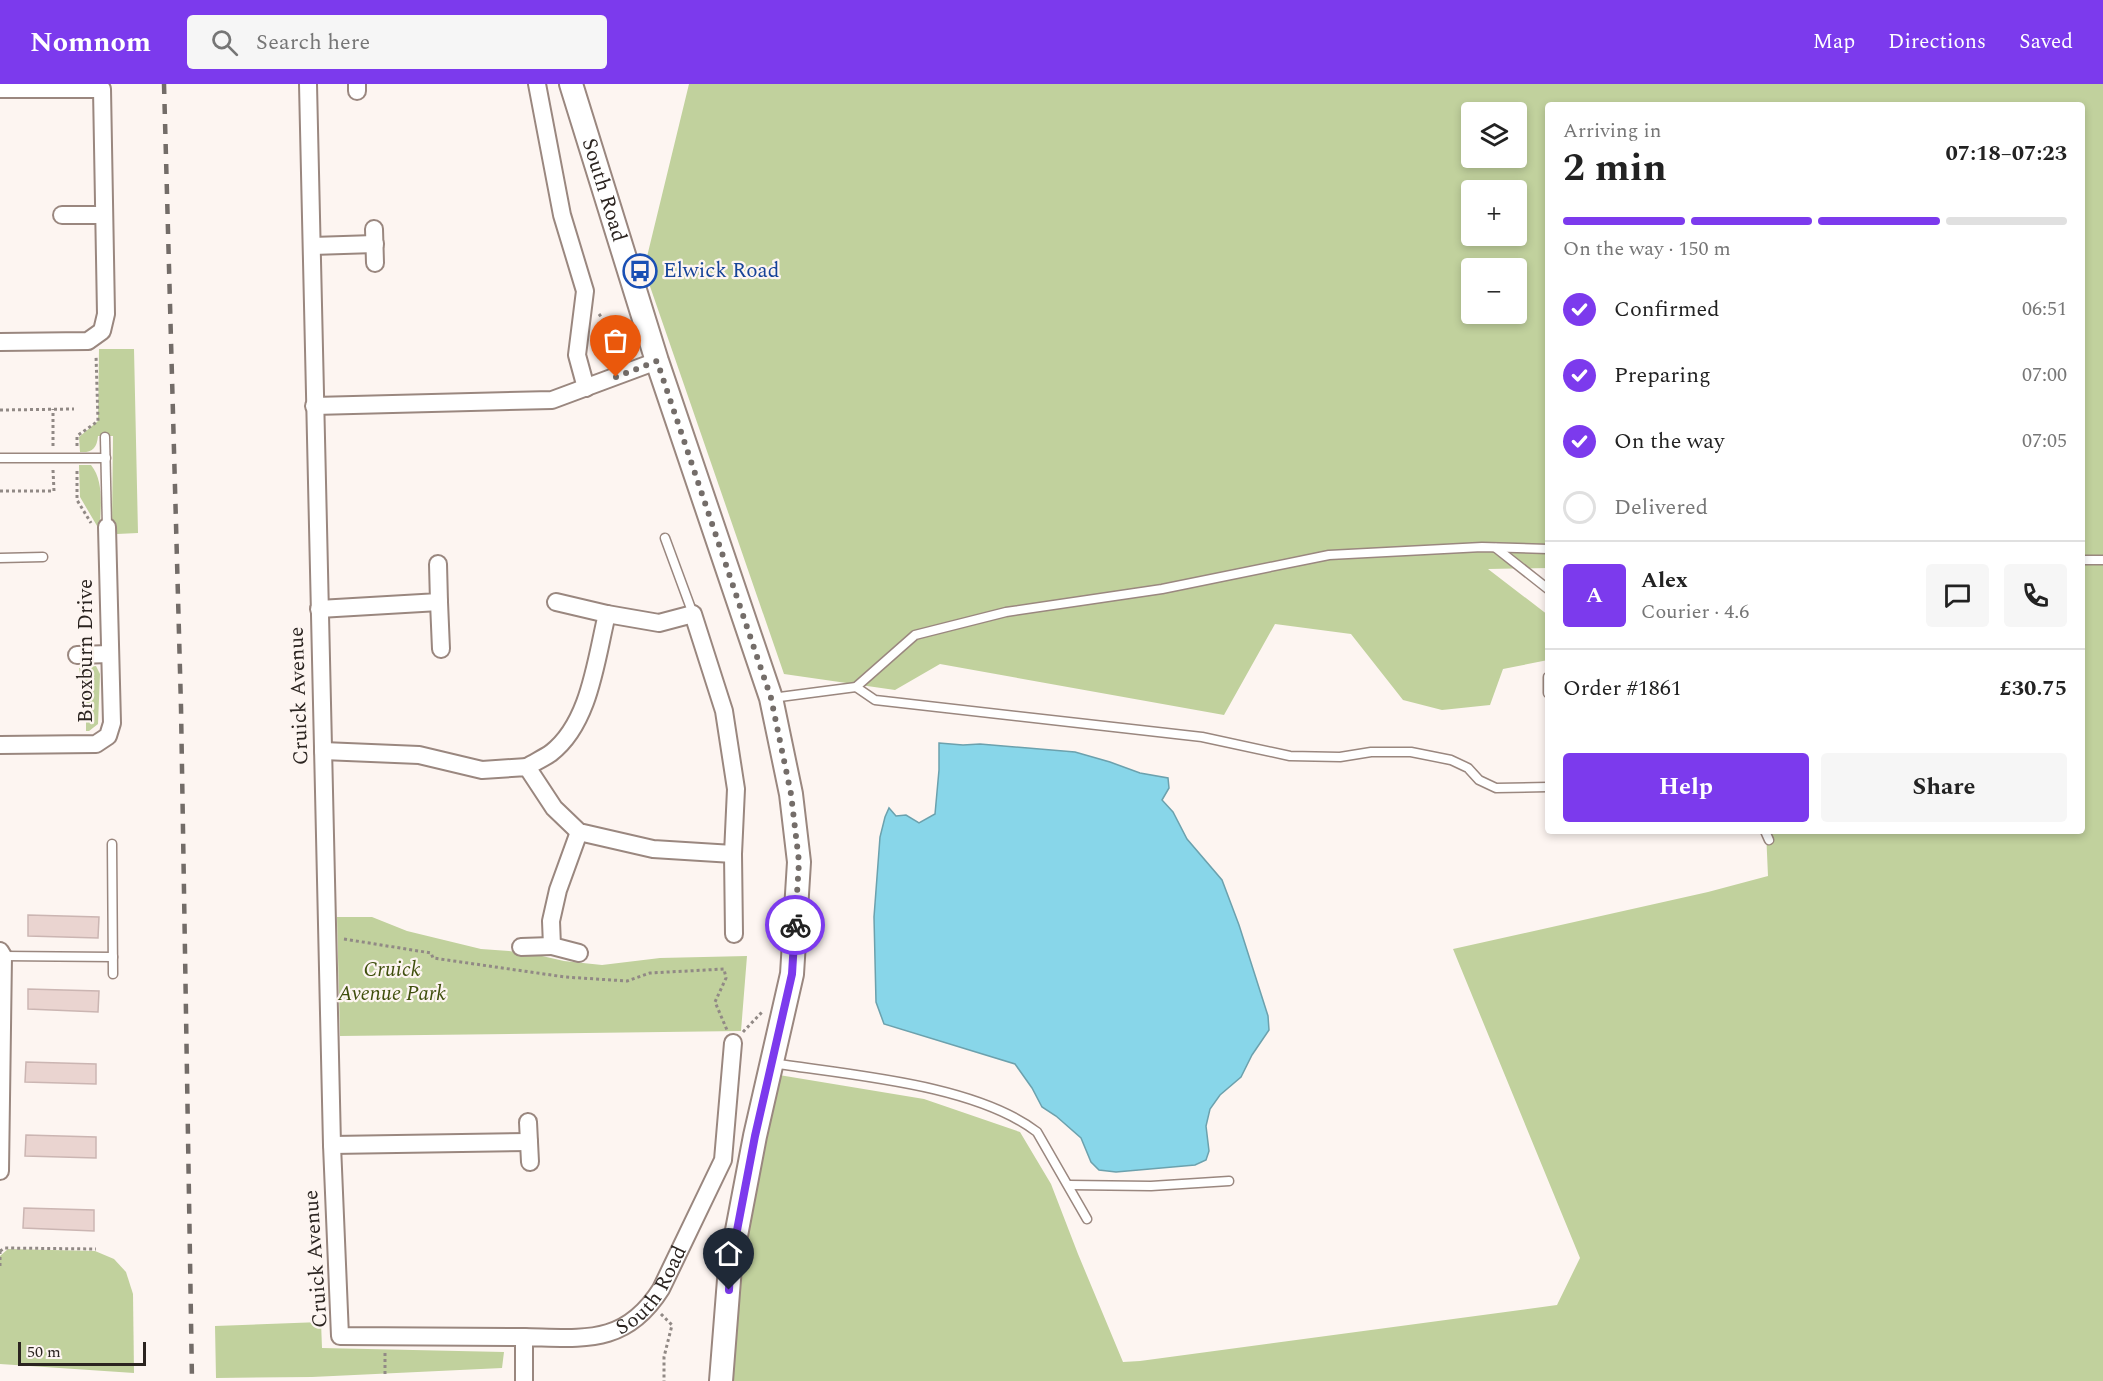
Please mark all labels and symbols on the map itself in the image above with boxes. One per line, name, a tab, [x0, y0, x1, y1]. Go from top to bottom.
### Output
street label: South Road	[573, 134, 635, 246]
bus stop icon: Elwick Road	[622, 253, 658, 289]
place label: Elwick Road	[663, 255, 780, 287]
pin	[590, 315, 641, 377]
street label: Broxburn Drive	[70, 579, 102, 723]
street label: Cruick Avenue	[281, 626, 317, 766]
courier	[765, 895, 825, 955]
park label: Cruick Avenue Park	[337, 954, 446, 1010]
street label: Cruick Avenue	[295, 1189, 337, 1329]
pin	[703, 1228, 754, 1290]
street label: South Road	[610, 1240, 696, 1344]
scale bar	[18, 1339, 146, 1366]

